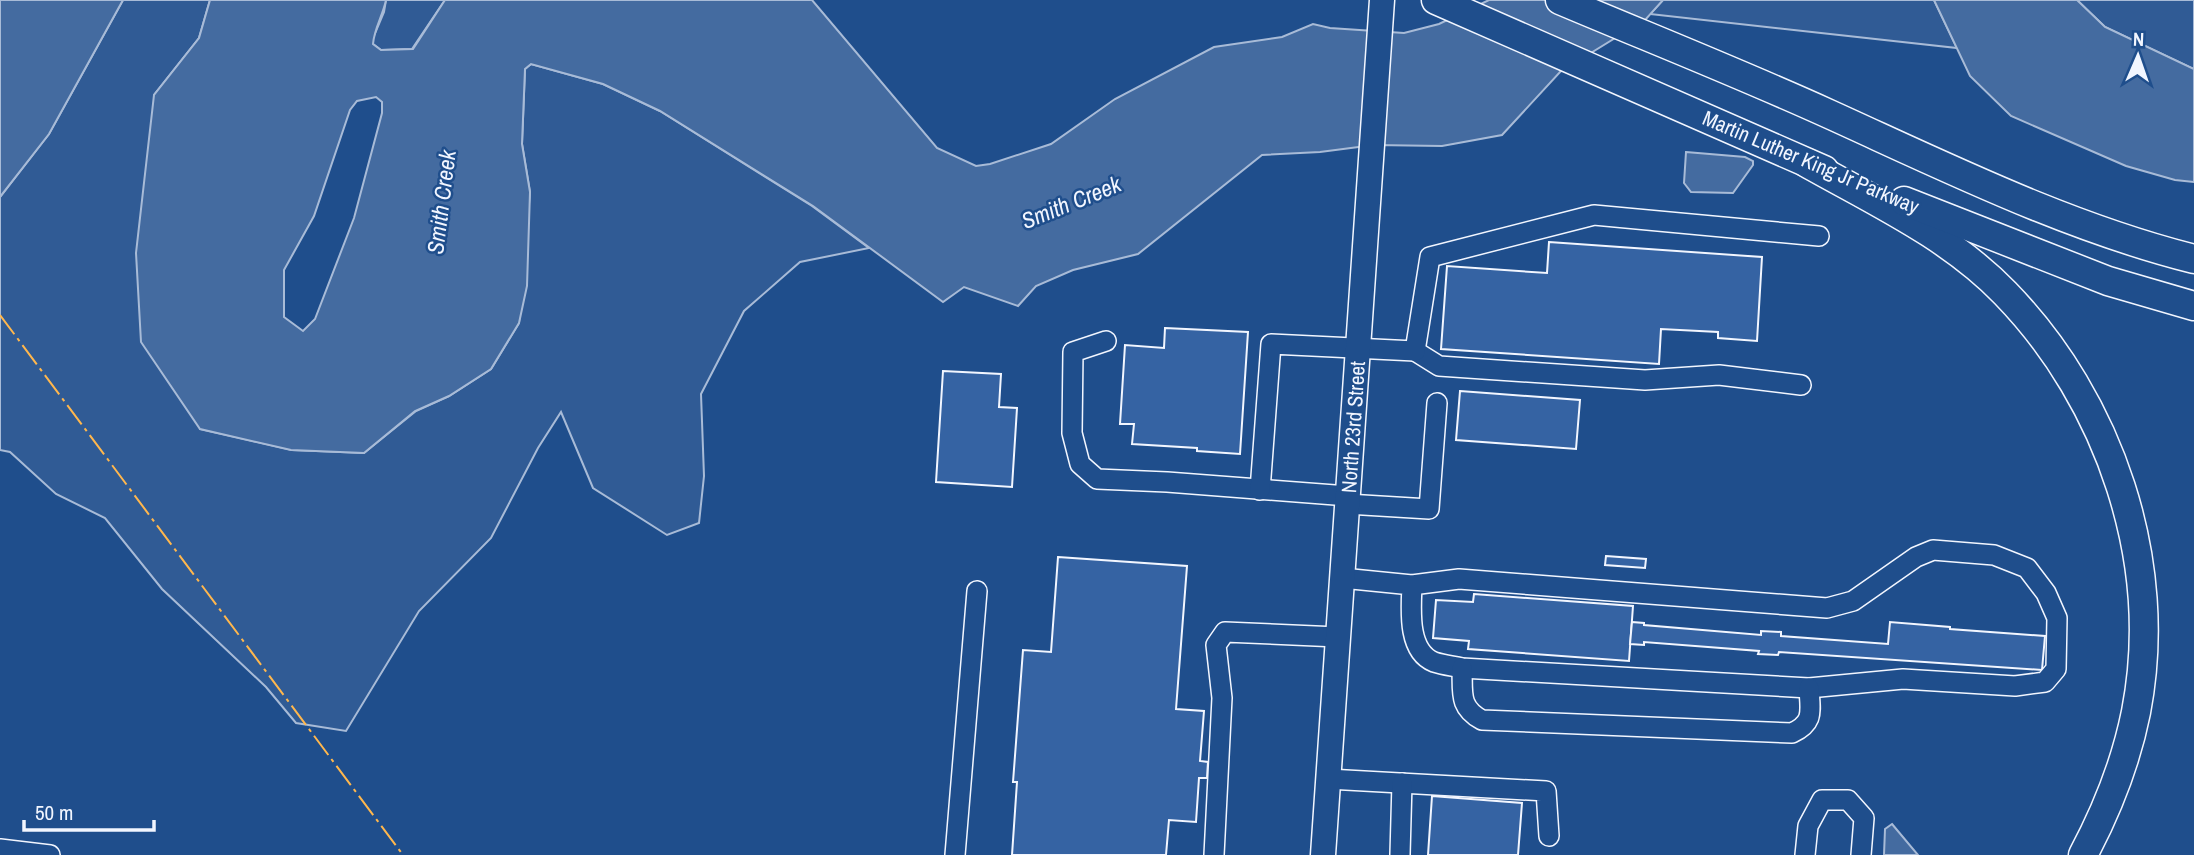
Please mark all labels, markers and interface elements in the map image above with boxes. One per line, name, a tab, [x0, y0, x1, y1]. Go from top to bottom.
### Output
north arrow	[2103, 21, 2173, 91]
text: N	[2133, 26, 2145, 52]
street label: Martin Luther King Jr Parkway	[1698, 103, 1924, 221]
water label: Smith Creek	[419, 147, 463, 256]
water label: Smith Creek	[1017, 167, 1127, 236]
street label: North 23rd Street	[1334, 360, 1372, 494]
scale bar	[24, 788, 154, 832]
text: 50 m	[35, 798, 73, 827]

